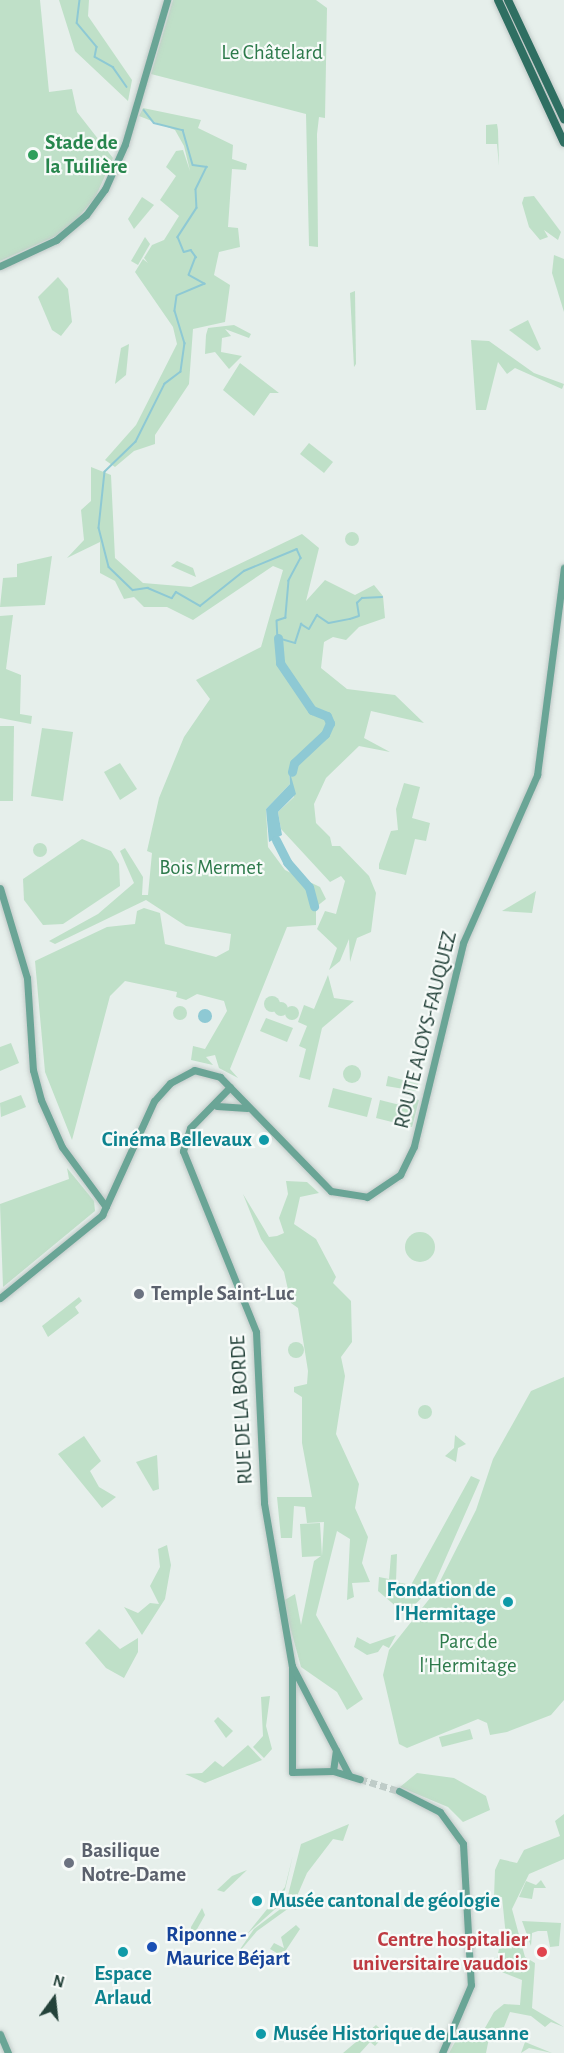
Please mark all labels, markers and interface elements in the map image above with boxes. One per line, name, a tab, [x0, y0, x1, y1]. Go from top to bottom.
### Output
park label: Le Châtelard	[221, 40, 323, 66]
place label: Stade de la Tuilière	[45, 130, 128, 180]
marker: Stade de la Tuilière	[26, 148, 40, 162]
park label: Bois Mermet	[159, 855, 263, 881]
street label: ROUTE ALOYS-FAUQUEZ	[389, 929, 463, 1131]
place label: Cinéma Bellevaux	[102, 1127, 252, 1153]
marker: Cinéma Bellevaux	[257, 1133, 271, 1147]
place label: Temple Saint-Luc	[151, 1281, 294, 1307]
marker: Temple Saint-Luc	[132, 1287, 146, 1301]
street label: RUE DE LA BORDE	[226, 1335, 258, 1485]
place label: Fondation de l'Hermitage	[386, 1577, 496, 1627]
marker: Fondation de l'Hermitage	[501, 1595, 515, 1609]
park label: Parc de l'Hermitage	[419, 1629, 517, 1679]
place label: Basilique Notre-Dame	[81, 1838, 186, 1888]
marker: Basilique Notre-Dame	[62, 1856, 76, 1870]
place label: Musée cantonal de géologie	[269, 1888, 500, 1914]
marker: Musée cantonal de géologie	[250, 1894, 264, 1908]
place label: Riponne - Maurice Béjart	[166, 1922, 290, 1972]
place label: Centre hospitalier universitaire vaudois	[353, 1927, 528, 1977]
marker: Riponne - Maurice Béjart	[143, 1938, 161, 1956]
marker: Centre hospitalier universitaire vaudois	[533, 1943, 551, 1961]
marker: Espace Arlaud	[116, 1945, 130, 1959]
place label: Espace Arlaud	[94, 1961, 152, 2011]
north arrow	[24, 1969, 84, 2029]
text: N	[51, 1972, 66, 1991]
place label: Musée Historique de Lausanne	[273, 2021, 529, 2047]
marker: Musée Historique de Lausanne	[254, 2027, 268, 2041]

